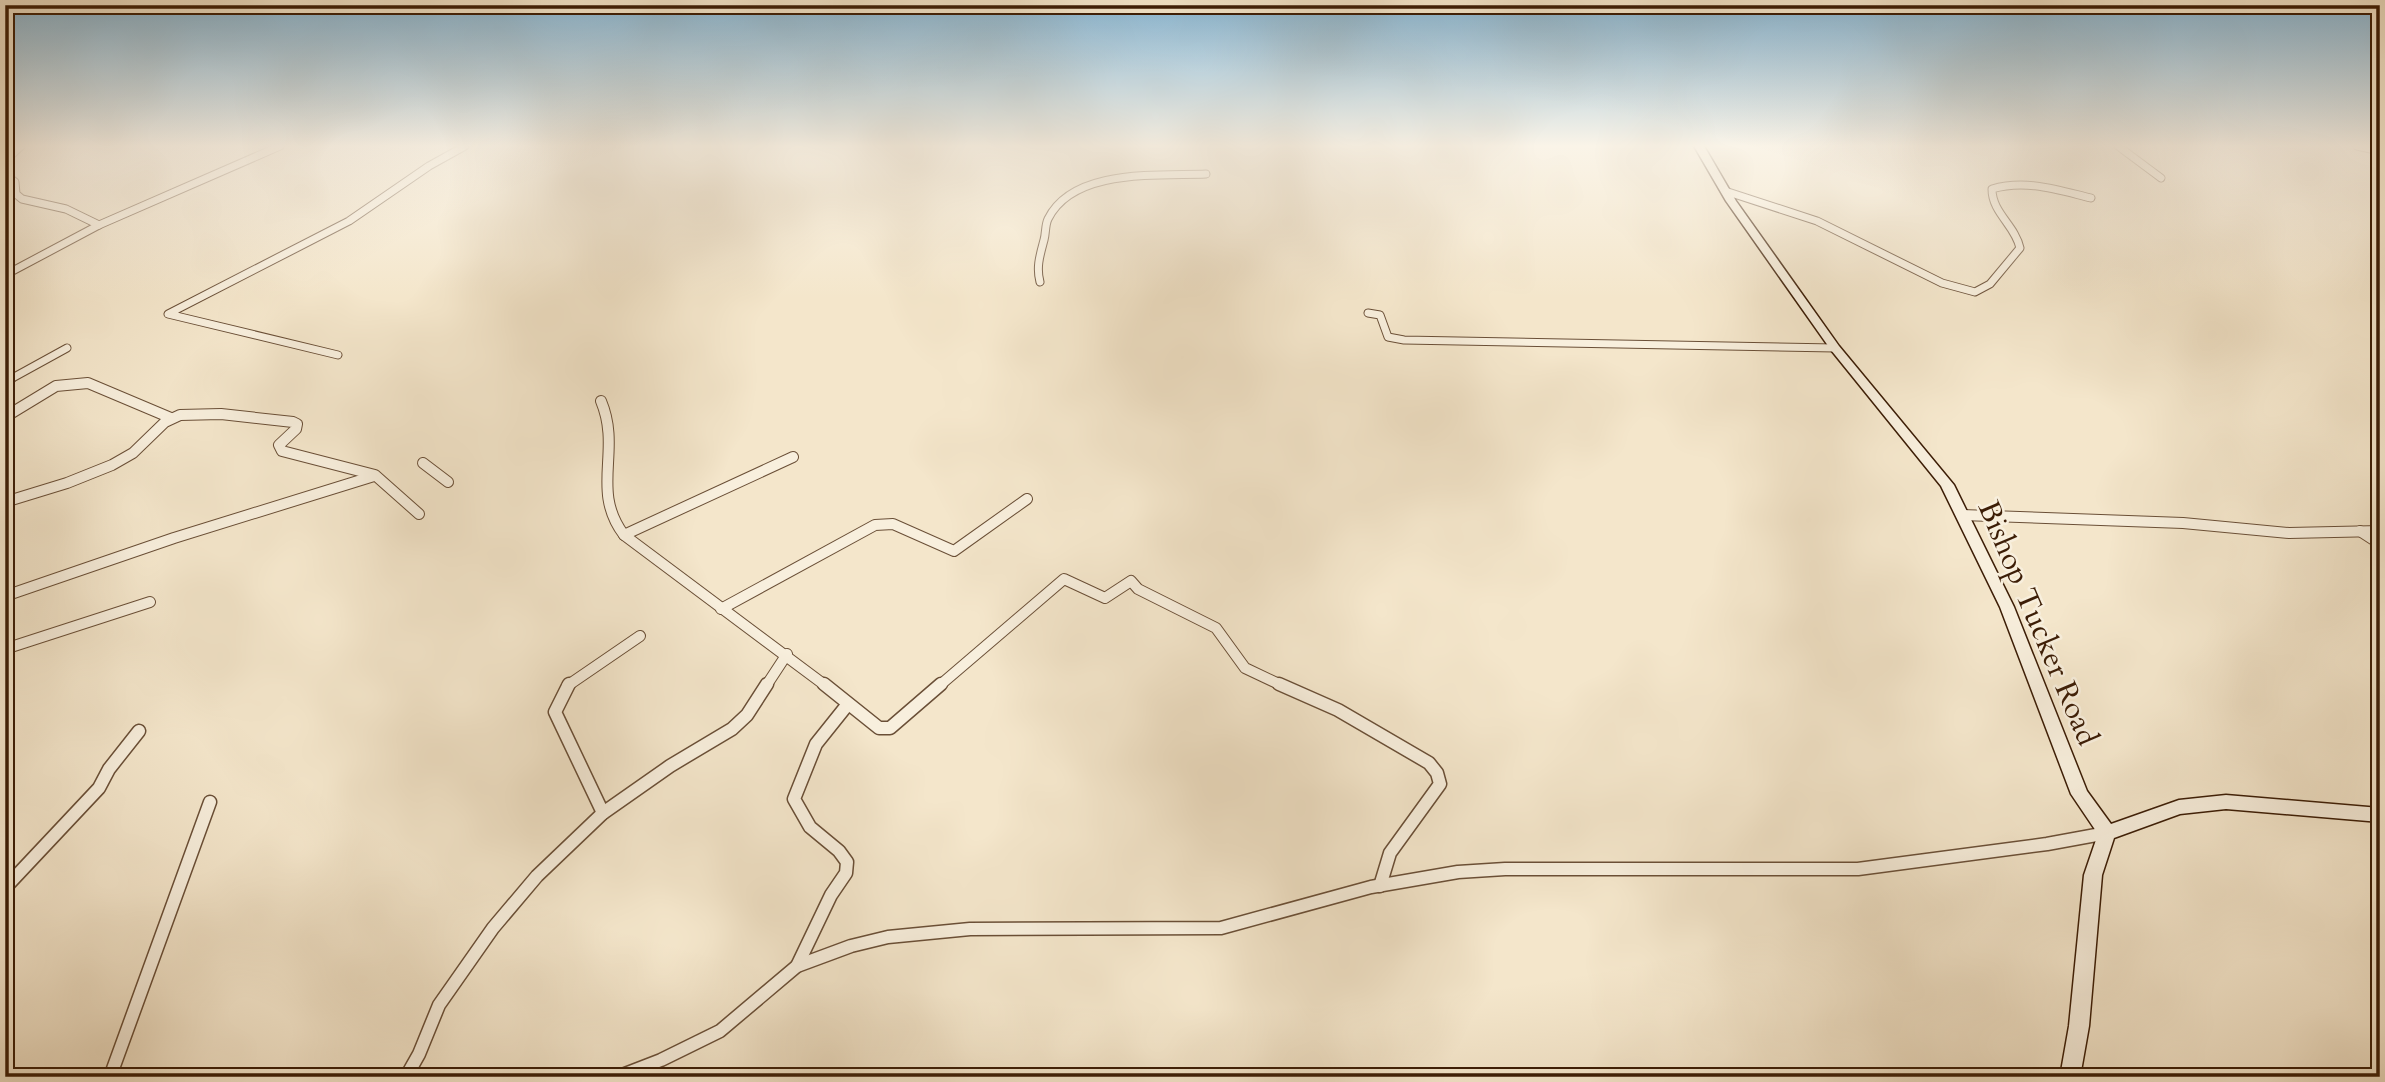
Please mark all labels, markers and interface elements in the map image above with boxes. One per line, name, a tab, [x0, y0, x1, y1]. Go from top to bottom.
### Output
street label: Bishop Tucker Road	[1968, 494, 2108, 752]

